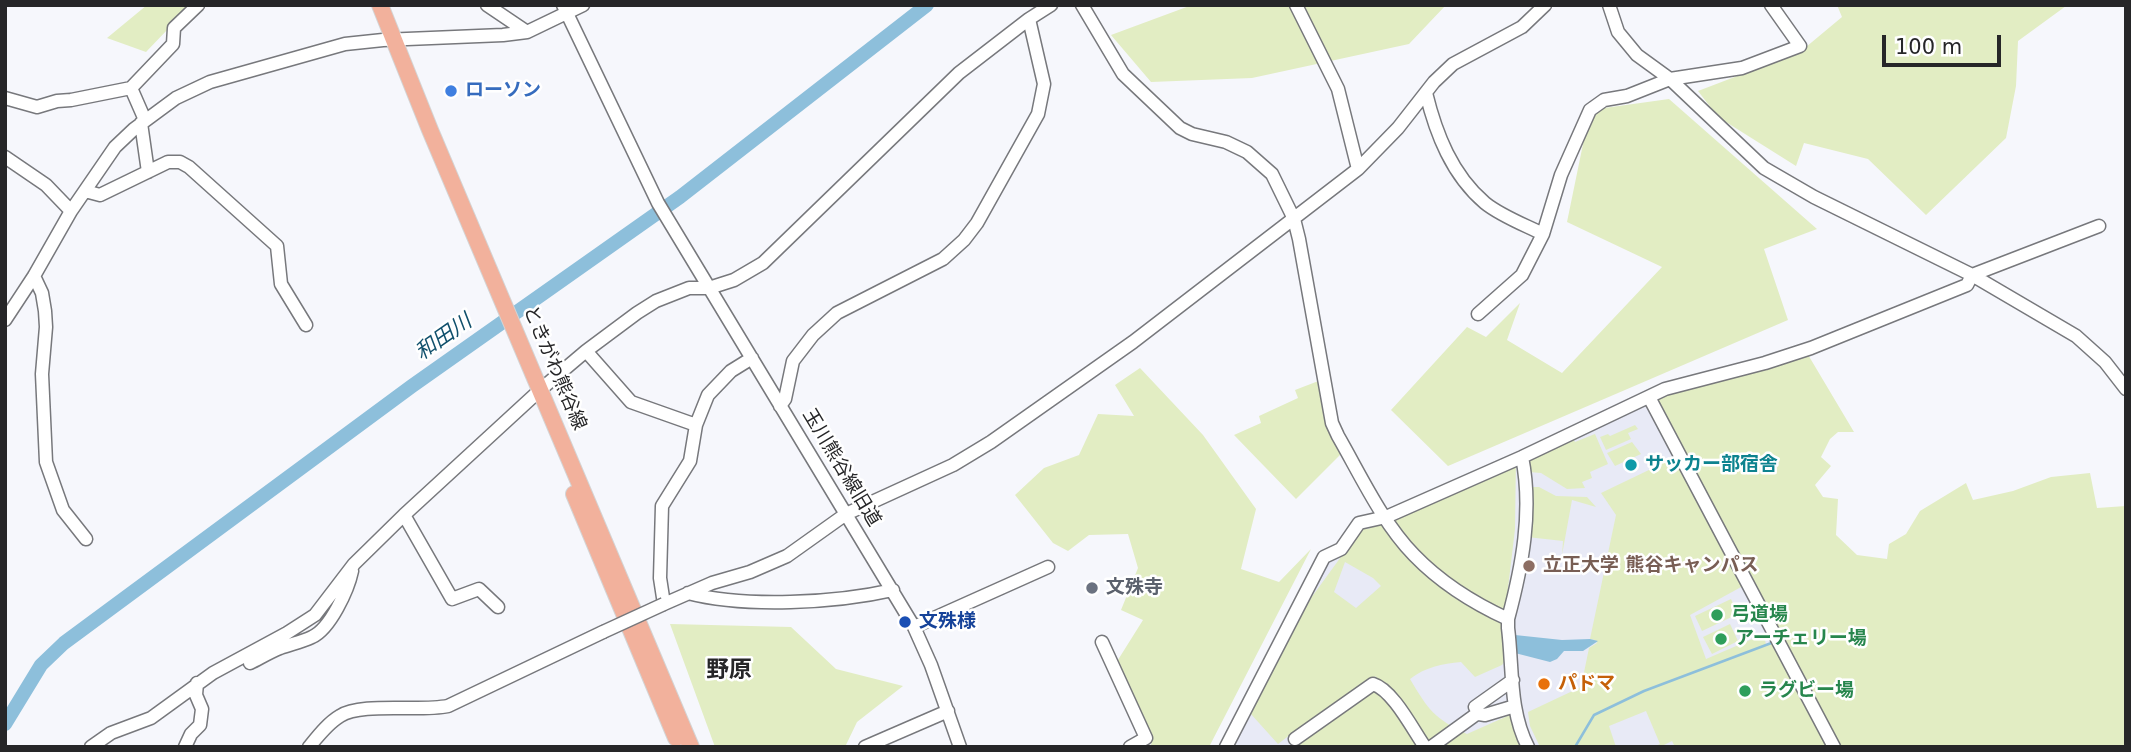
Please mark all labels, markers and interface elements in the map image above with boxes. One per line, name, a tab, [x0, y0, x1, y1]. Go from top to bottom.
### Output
scale bar	[1886, 21, 2005, 65]
text: 100 m	[1895, 35, 1962, 59]
place label: ローソン	[465, 80, 541, 102]
marker: ローソン	[443, 83, 459, 99]
street label: ときがわ熊谷線	[518, 302, 590, 434]
water label: 和田川	[411, 310, 477, 366]
street label: 玉川熊谷線旧道	[797, 405, 885, 531]
place label: サッカー部宿舎	[1645, 454, 1778, 476]
marker: サッカー部宿舎	[1623, 457, 1639, 473]
place label: 立正大学 熊谷キャンパス	[1543, 555, 1759, 577]
marker: 立正大学 熊谷キャンパス	[1521, 558, 1537, 574]
place label: 文殊寺	[1106, 577, 1163, 599]
marker: 文殊寺	[1084, 580, 1100, 596]
place label: 弓道場	[1731, 604, 1788, 626]
marker: 弓道場	[1709, 607, 1725, 623]
place label: 文殊様	[919, 611, 976, 633]
marker: 文殊様	[897, 614, 913, 630]
place label: アーチェリー場	[1735, 628, 1867, 650]
marker: アーチェリー場	[1713, 631, 1729, 647]
district label: 野原	[706, 657, 752, 685]
place label: パドマ	[1558, 673, 1615, 695]
marker: パドマ	[1536, 676, 1552, 692]
place label: ラグビー場	[1759, 680, 1854, 702]
marker: ラグビー場	[1737, 683, 1753, 699]

